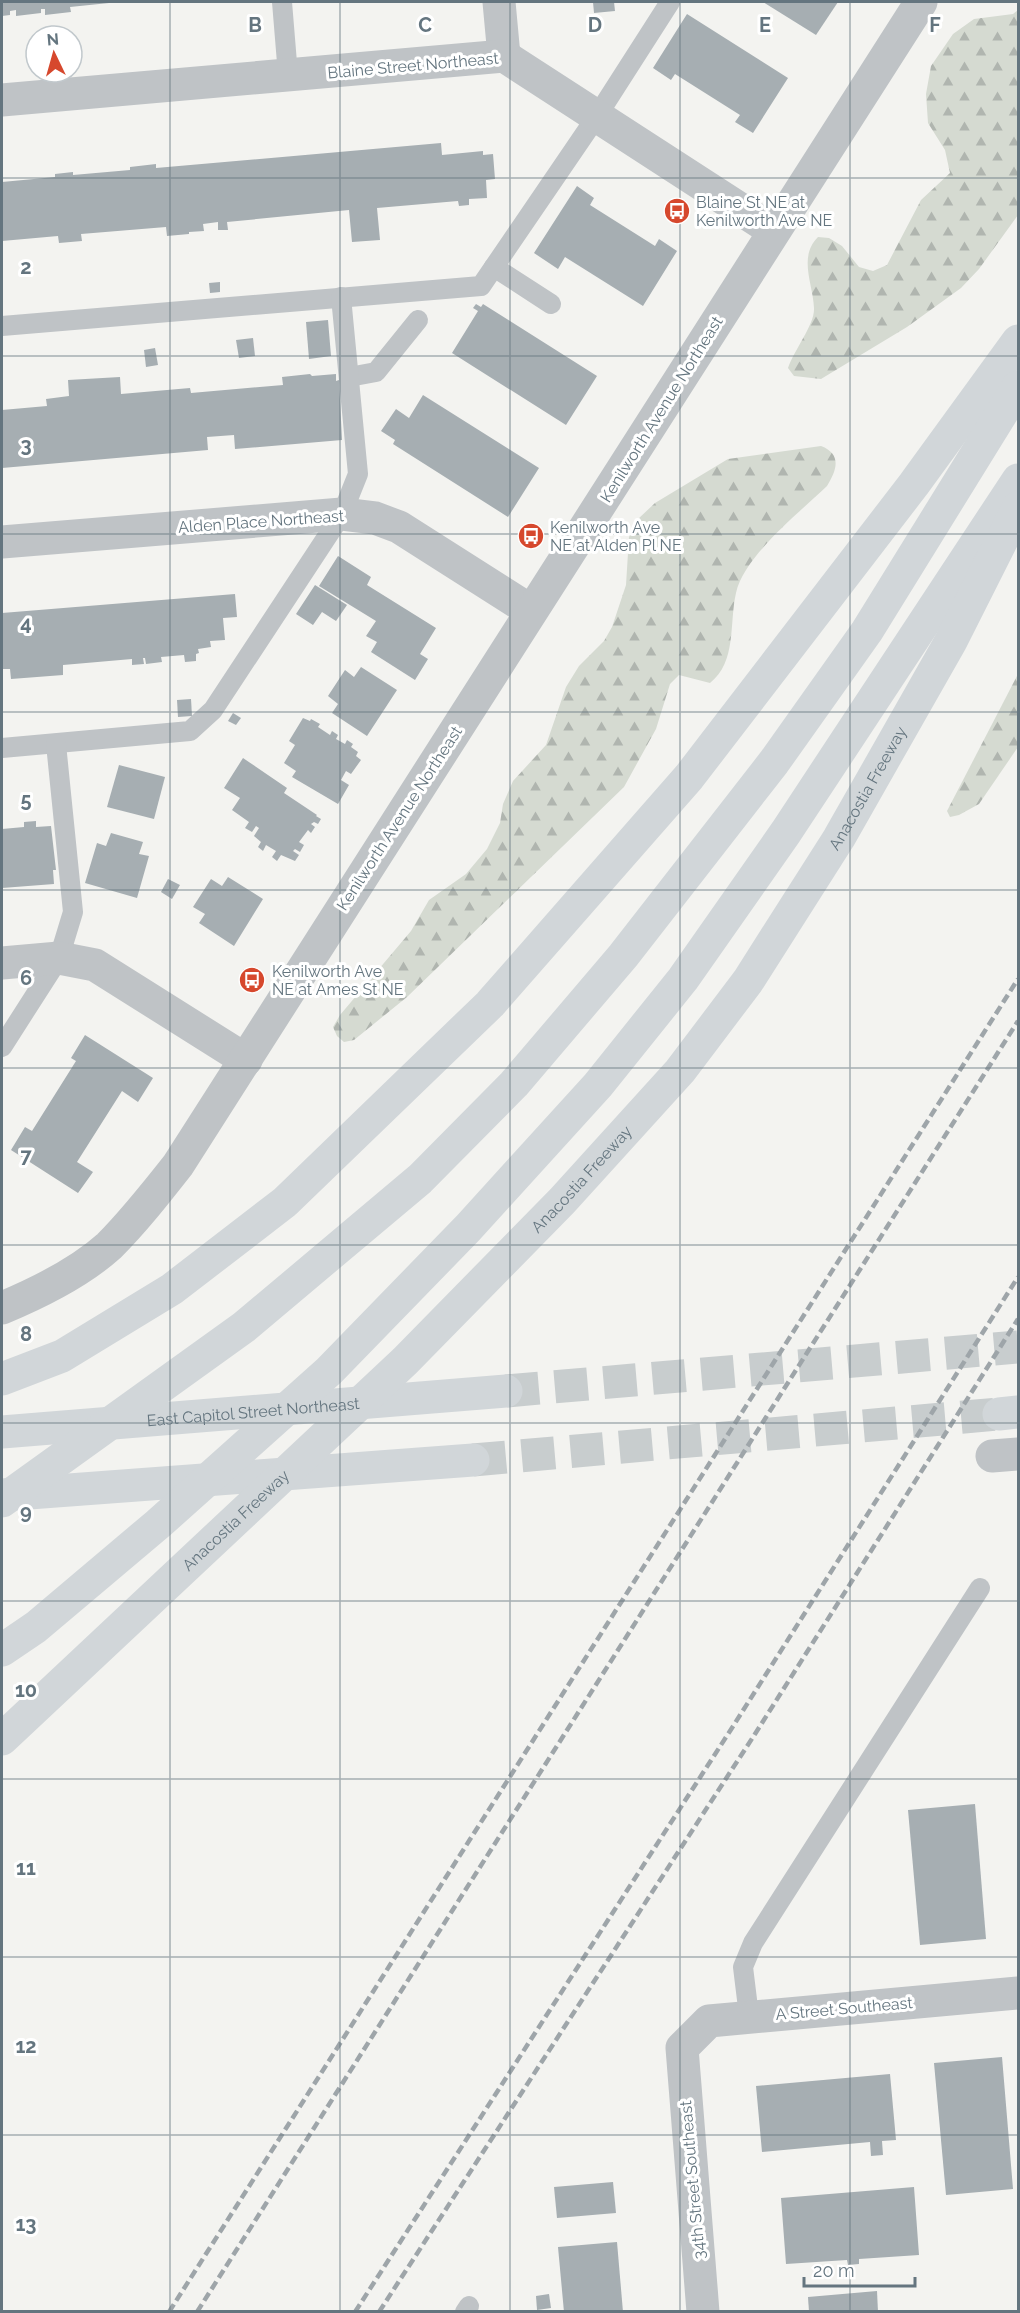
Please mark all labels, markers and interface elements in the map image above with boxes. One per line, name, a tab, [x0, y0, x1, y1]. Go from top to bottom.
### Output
text: B	[248, 13, 262, 37]
text: C	[418, 13, 432, 37]
text: D	[588, 13, 602, 37]
text: E	[759, 13, 771, 37]
text: F	[929, 13, 941, 37]
north arrow	[24, 24, 84, 84]
text: N	[46, 30, 60, 50]
street label: Blaine Street Northeast	[327, 48, 500, 82]
place label: Blaine St NE at Kenilworth Ave NE	[696, 193, 833, 230]
bus stop icon: Blaine St NE at Kenilworth Ave NE	[662, 196, 692, 226]
text: 2	[20, 255, 32, 279]
street label: Kenilworth Avenue Northeast	[596, 312, 727, 506]
text: 3	[20, 433, 32, 457]
street label: Alden Place Northeast	[177, 506, 345, 537]
place label: Kenilworth Ave NE at Alden Pl NE	[550, 518, 682, 555]
bus stop icon: Kenilworth Ave NE at Alden Pl NE	[516, 521, 546, 551]
text: 4	[20, 611, 32, 635]
street label: Kenilworth Avenue Northeast	[333, 722, 466, 914]
street label: Anacostia Freeway	[825, 723, 911, 854]
text: 5	[20, 788, 32, 812]
place label: Kenilworth Ave NE at Ames St NE	[272, 962, 404, 999]
bus stop icon: Kenilworth Ave NE at Ames St NE	[237, 965, 267, 995]
text: 6	[20, 966, 32, 990]
street label: Anacostia Freeway	[527, 1121, 636, 1237]
text: 7	[20, 1144, 32, 1168]
text: 8	[20, 1322, 32, 1346]
street label: East Capitol Street Northeast	[146, 1394, 361, 1430]
street label: Anacostia Freeway	[178, 1466, 293, 1575]
text: 9	[20, 1500, 32, 1524]
text: 10	[15, 1678, 37, 1702]
text: 11	[16, 1856, 36, 1880]
street label: A Street Southeast	[775, 1993, 914, 2024]
text: 12	[15, 2034, 37, 2058]
street label: 34th Street Southeast	[676, 2099, 709, 2260]
text: 13	[15, 2212, 37, 2236]
scale bar	[804, 2250, 915, 2288]
text: 20 m	[813, 2260, 855, 2281]

